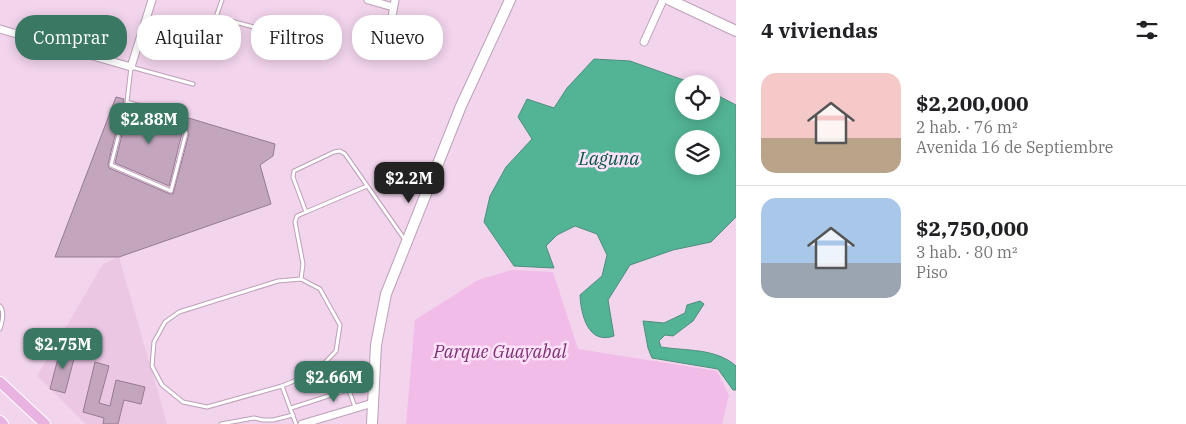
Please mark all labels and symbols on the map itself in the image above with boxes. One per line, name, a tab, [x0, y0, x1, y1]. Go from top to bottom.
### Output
pin: $2.88M	[108, 102, 190, 145]
water label: Laguna	[577, 146, 640, 170]
pin: $2.2M	[374, 162, 444, 204]
pin: $2.75M	[22, 328, 104, 370]
park label: Parque Guayabal	[432, 340, 567, 363]
pin: $2.66M	[293, 360, 375, 403]

